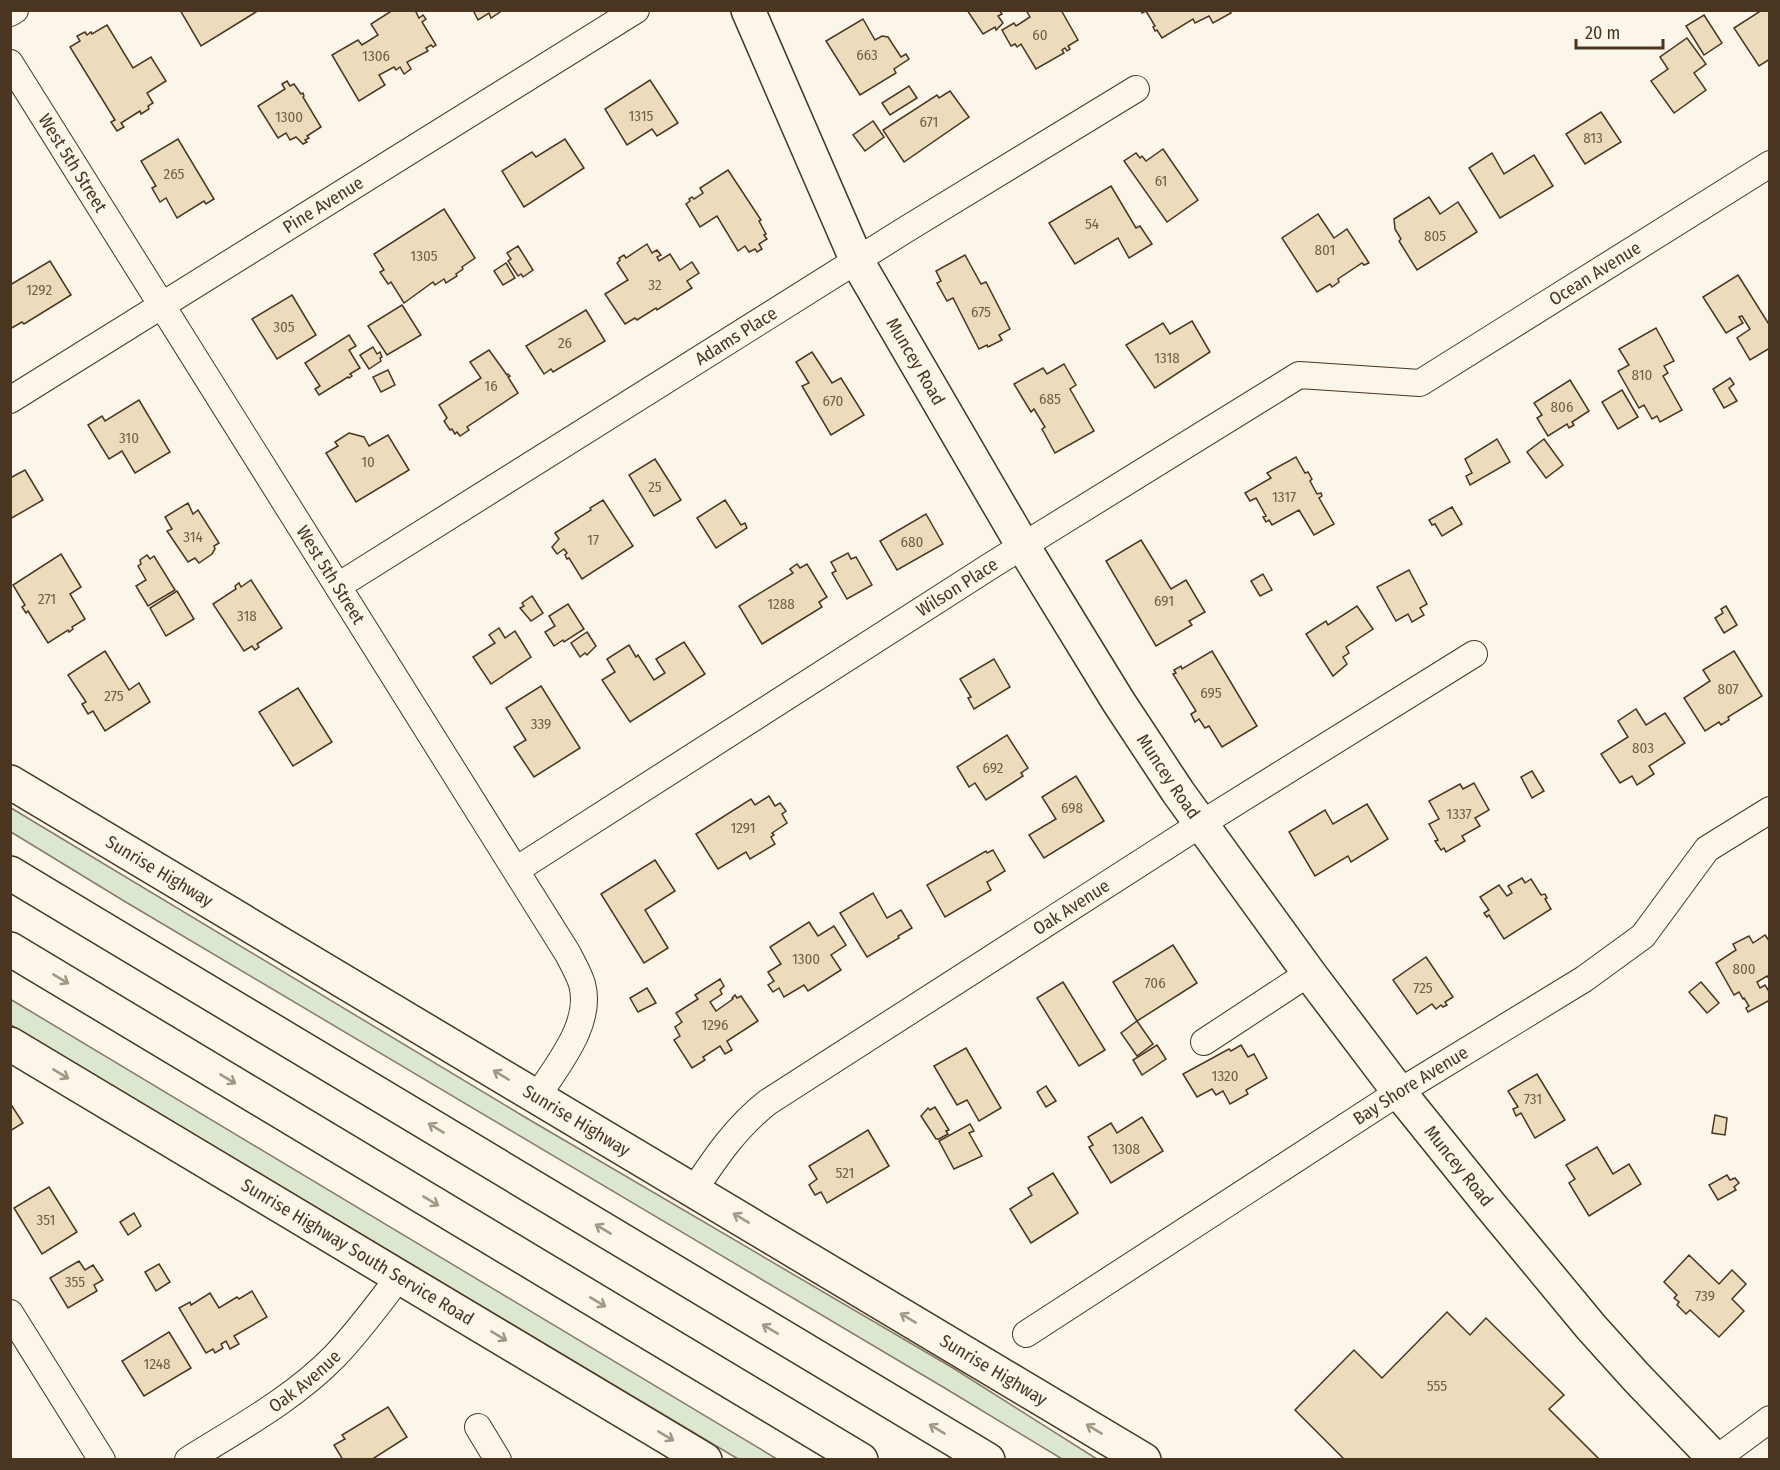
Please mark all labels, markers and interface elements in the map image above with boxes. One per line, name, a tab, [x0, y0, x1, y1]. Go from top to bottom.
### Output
scale bar	[1576, 12, 1663, 50]
text: 20 m	[1585, 22, 1620, 44]
house number: 60	[1032, 26, 1048, 44]
house number: 663	[856, 46, 878, 64]
house number: 1306	[362, 47, 390, 65]
house number: 1315	[629, 107, 654, 125]
house number: 1300	[275, 108, 303, 126]
street label: West 5th Street	[34, 110, 112, 216]
house number: 671	[920, 113, 938, 131]
house number: 813	[1583, 129, 1603, 147]
house number: 265	[164, 165, 185, 183]
street label: Pine Avenue	[279, 171, 368, 238]
house number: 61	[1155, 172, 1167, 190]
house number: 54	[1085, 215, 1099, 233]
house number: 805	[1424, 227, 1446, 245]
street label: Ocean Avenue	[1545, 237, 1645, 310]
house number: 801	[1315, 241, 1335, 259]
house number: 1305	[410, 247, 438, 265]
house number: 32	[648, 276, 662, 294]
house number: 1292	[26, 281, 52, 299]
street label: Adams Place	[691, 302, 781, 370]
house number: 675	[971, 303, 991, 321]
street label: Muncey Road	[882, 314, 950, 409]
house number: 305	[273, 318, 295, 336]
house number: 26	[558, 334, 572, 352]
house number: 1318	[1154, 349, 1180, 367]
house number: 810	[1632, 366, 1652, 384]
house number: 16	[484, 377, 498, 395]
house number: 685	[1039, 390, 1061, 408]
house number: 670	[823, 392, 843, 410]
house number: 806	[1551, 398, 1573, 416]
house number: 310	[119, 429, 139, 447]
house number: 10	[361, 453, 375, 471]
house number: 25	[648, 478, 662, 496]
house number: 1317	[1272, 488, 1296, 506]
street label: West 5th Street	[292, 522, 370, 628]
house number: 314	[183, 528, 203, 546]
house number: 17	[587, 531, 599, 549]
house number: 680	[901, 533, 923, 551]
street label: Wilson Place	[912, 553, 1002, 622]
house number: 271	[38, 590, 56, 608]
house number: 691	[1154, 592, 1174, 610]
house number: 1288	[767, 595, 795, 613]
house number: 318	[237, 607, 257, 625]
house number: 807	[1717, 680, 1739, 698]
house number: 695	[1200, 684, 1222, 702]
house number: 275	[104, 687, 124, 705]
house number: 339	[531, 715, 551, 733]
street label: Muncey Road	[1132, 730, 1205, 823]
house number: 803	[1632, 739, 1654, 757]
house number: 692	[983, 759, 1004, 777]
house number: 698	[1061, 799, 1083, 817]
house number: 1337	[1446, 805, 1472, 823]
house number: 1291	[730, 819, 756, 837]
street label: Sunrise Highway	[102, 831, 217, 912]
street label: Oak Avenue	[1029, 875, 1114, 940]
house number: 1300	[792, 950, 820, 968]
house number: 800	[1732, 960, 1756, 978]
one-way arrow	[52, 973, 69, 985]
house number: 706	[1144, 974, 1166, 992]
house number: 725	[1413, 979, 1433, 997]
house number: 1296	[701, 1016, 729, 1034]
street label: Bay Shore Avenue	[1349, 1041, 1472, 1130]
house number: 1320	[1212, 1067, 1238, 1085]
one-way arrow	[52, 1068, 69, 1080]
one-way arrow	[493, 1069, 510, 1081]
one-way arrow	[219, 1074, 236, 1086]
street label: Sunrise Highway	[519, 1080, 634, 1161]
house number: 731	[1524, 1090, 1542, 1108]
street label: Muncey Road	[1419, 1121, 1498, 1211]
one-way arrow	[428, 1122, 445, 1134]
house number: 1308	[1112, 1140, 1140, 1158]
house number: 521	[836, 1164, 854, 1182]
street label: Sunrise Highway South Service Road	[237, 1174, 478, 1330]
one-way arrow	[422, 1196, 439, 1208]
house number: 351	[37, 1211, 55, 1229]
one-way arrow	[733, 1212, 750, 1224]
one-way arrow	[595, 1222, 612, 1234]
house number: 355	[65, 1273, 85, 1291]
house number: 739	[1695, 1287, 1715, 1305]
one-way arrow	[589, 1296, 606, 1308]
one-way arrow	[900, 1312, 917, 1324]
one-way arrow	[762, 1323, 779, 1335]
one-way arrow	[490, 1330, 507, 1342]
street label: Sunrise Highway	[936, 1330, 1051, 1411]
street label: Oak Avenue	[265, 1346, 346, 1417]
house number: 1248	[144, 1355, 170, 1373]
house number: 555	[1427, 1377, 1447, 1395]
one-way arrow	[929, 1423, 946, 1435]
one-way arrow	[1086, 1423, 1103, 1435]
one-way arrow	[657, 1430, 674, 1442]

